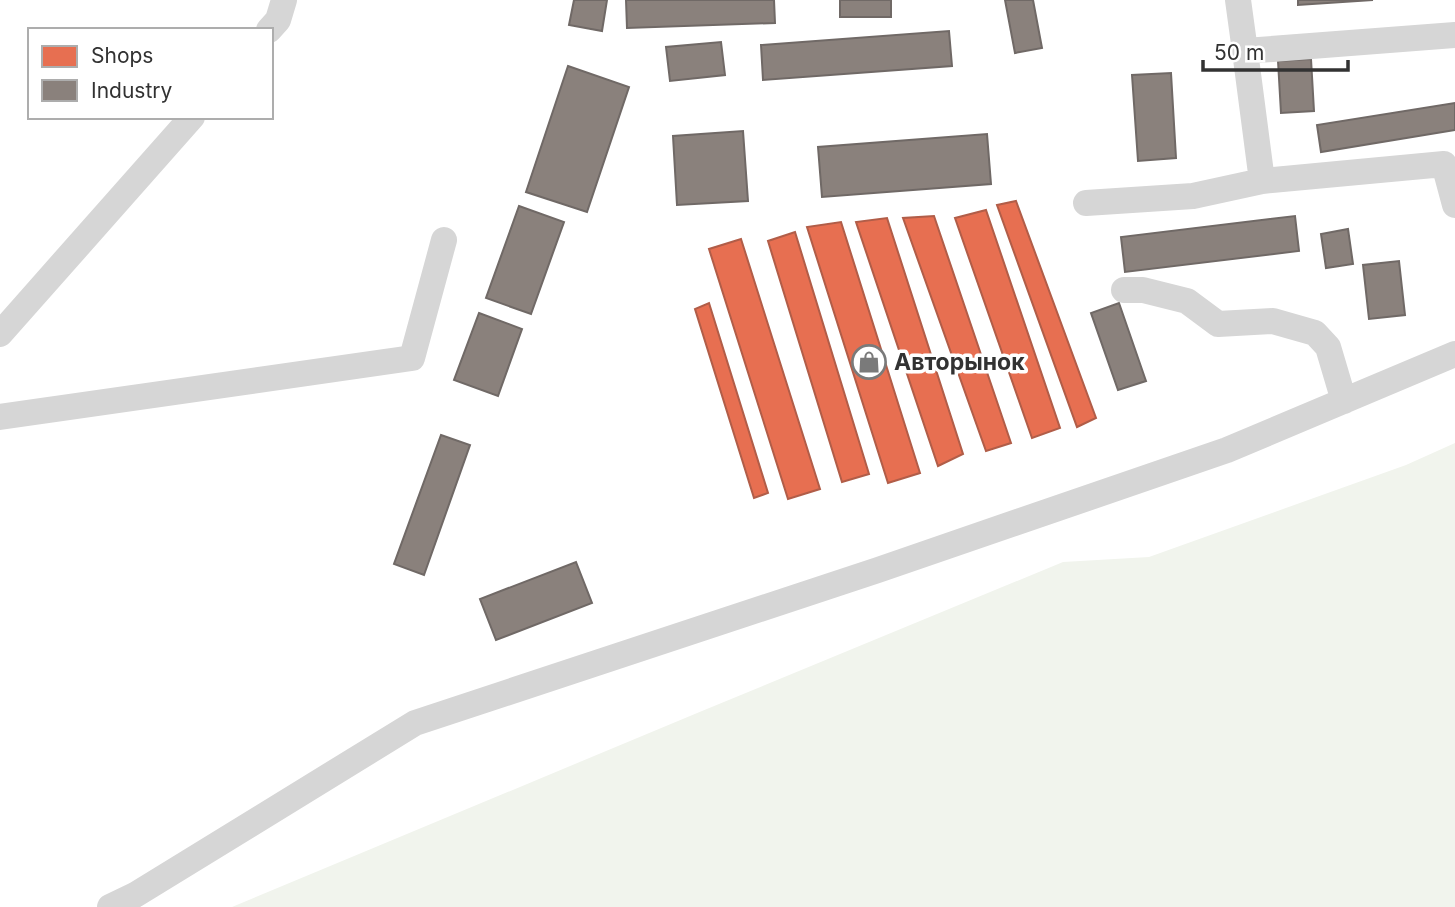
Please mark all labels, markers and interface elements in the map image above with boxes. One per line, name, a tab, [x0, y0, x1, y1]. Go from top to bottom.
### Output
legend	[28, 28, 273, 119]
scale bar	[1203, 28, 1348, 72]
text: 50 m	[1214, 40, 1264, 65]
text: Shops	[91, 43, 153, 68]
text: Industry	[91, 78, 173, 103]
shop icon: Авторынок	[850, 343, 888, 381]
place label: Авторынок	[894, 348, 1025, 376]

